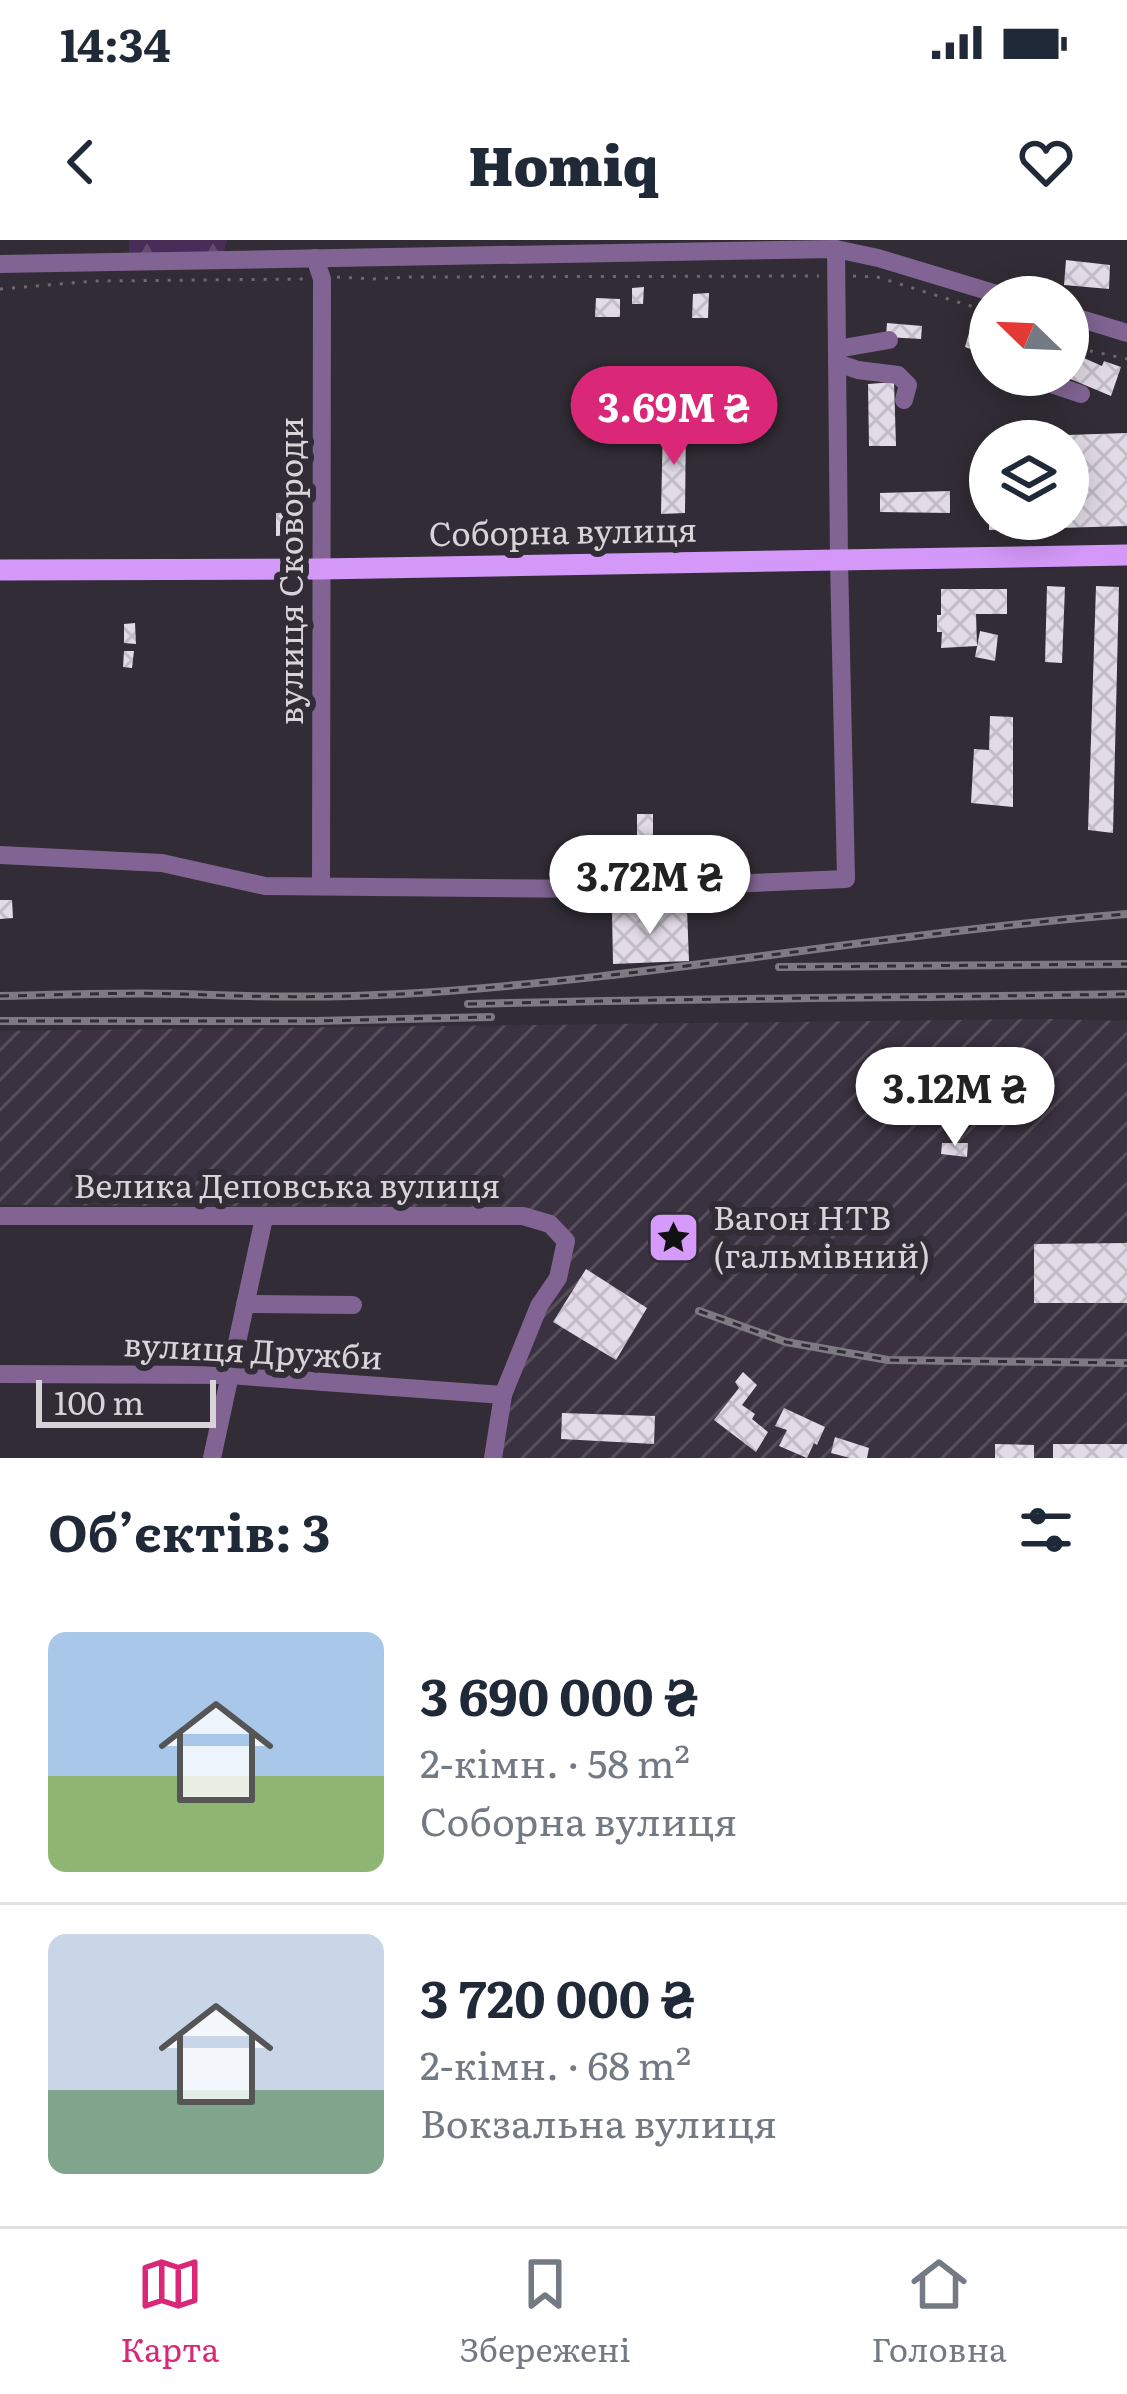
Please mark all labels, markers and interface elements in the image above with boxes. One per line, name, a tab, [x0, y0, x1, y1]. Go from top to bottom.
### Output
text: 14:34	[60, 9, 171, 76]
text: Homiq	[468, 122, 659, 203]
icon: back	[48, 129, 114, 195]
icon: heart	[1013, 129, 1079, 195]
north arrow	[969, 276, 1089, 396]
map controls	[969, 276, 1089, 540]
pin: 3.69M ₴	[563, 366, 785, 468]
text: 3.69M ₴	[598, 376, 750, 434]
street label: вулиця Сковороди	[264, 417, 313, 725]
button: layers	[969, 420, 1089, 540]
street label: Соборна вулиця	[428, 503, 698, 556]
pin: 3.72M ₴	[539, 835, 761, 937]
text: 3.72M ₴	[576, 845, 724, 903]
pin: 3.12M ₴	[844, 1047, 1066, 1149]
text: 3.12M ₴	[883, 1057, 1027, 1115]
street label: Велика Деповська вулиця	[74, 1159, 500, 1208]
place label: Вагон НТВ (гальмівний)	[713, 1191, 930, 1278]
place icon: Вагон НТВ (гальмівний)	[646, 1209, 702, 1265]
street label: вулиця Дружби	[122, 1317, 384, 1380]
scale bar	[36, 1374, 216, 1427]
text: 100 m	[54, 1376, 144, 1425]
text: Об’єктів: 3	[48, 1492, 331, 1568]
icon: filters	[1013, 1497, 1079, 1563]
text: 3 690 000 ₴	[420, 1656, 699, 1732]
icon: home	[144, 1680, 288, 1824]
text: 2-кімн. · 58 m²	[420, 1732, 690, 1790]
text: Соборна вулиця	[420, 1790, 737, 1848]
text: 3 720 000 ₴	[420, 1958, 695, 2034]
icon: home	[144, 1982, 288, 2126]
text: 2-кімн. · 68 m²	[420, 2034, 691, 2092]
text: Вокзальна вулиця	[420, 2092, 777, 2150]
tab: Карта	[120, 2251, 219, 2372]
tab: Збережені	[460, 2251, 631, 2372]
tab: Головна	[871, 2251, 1007, 2372]

